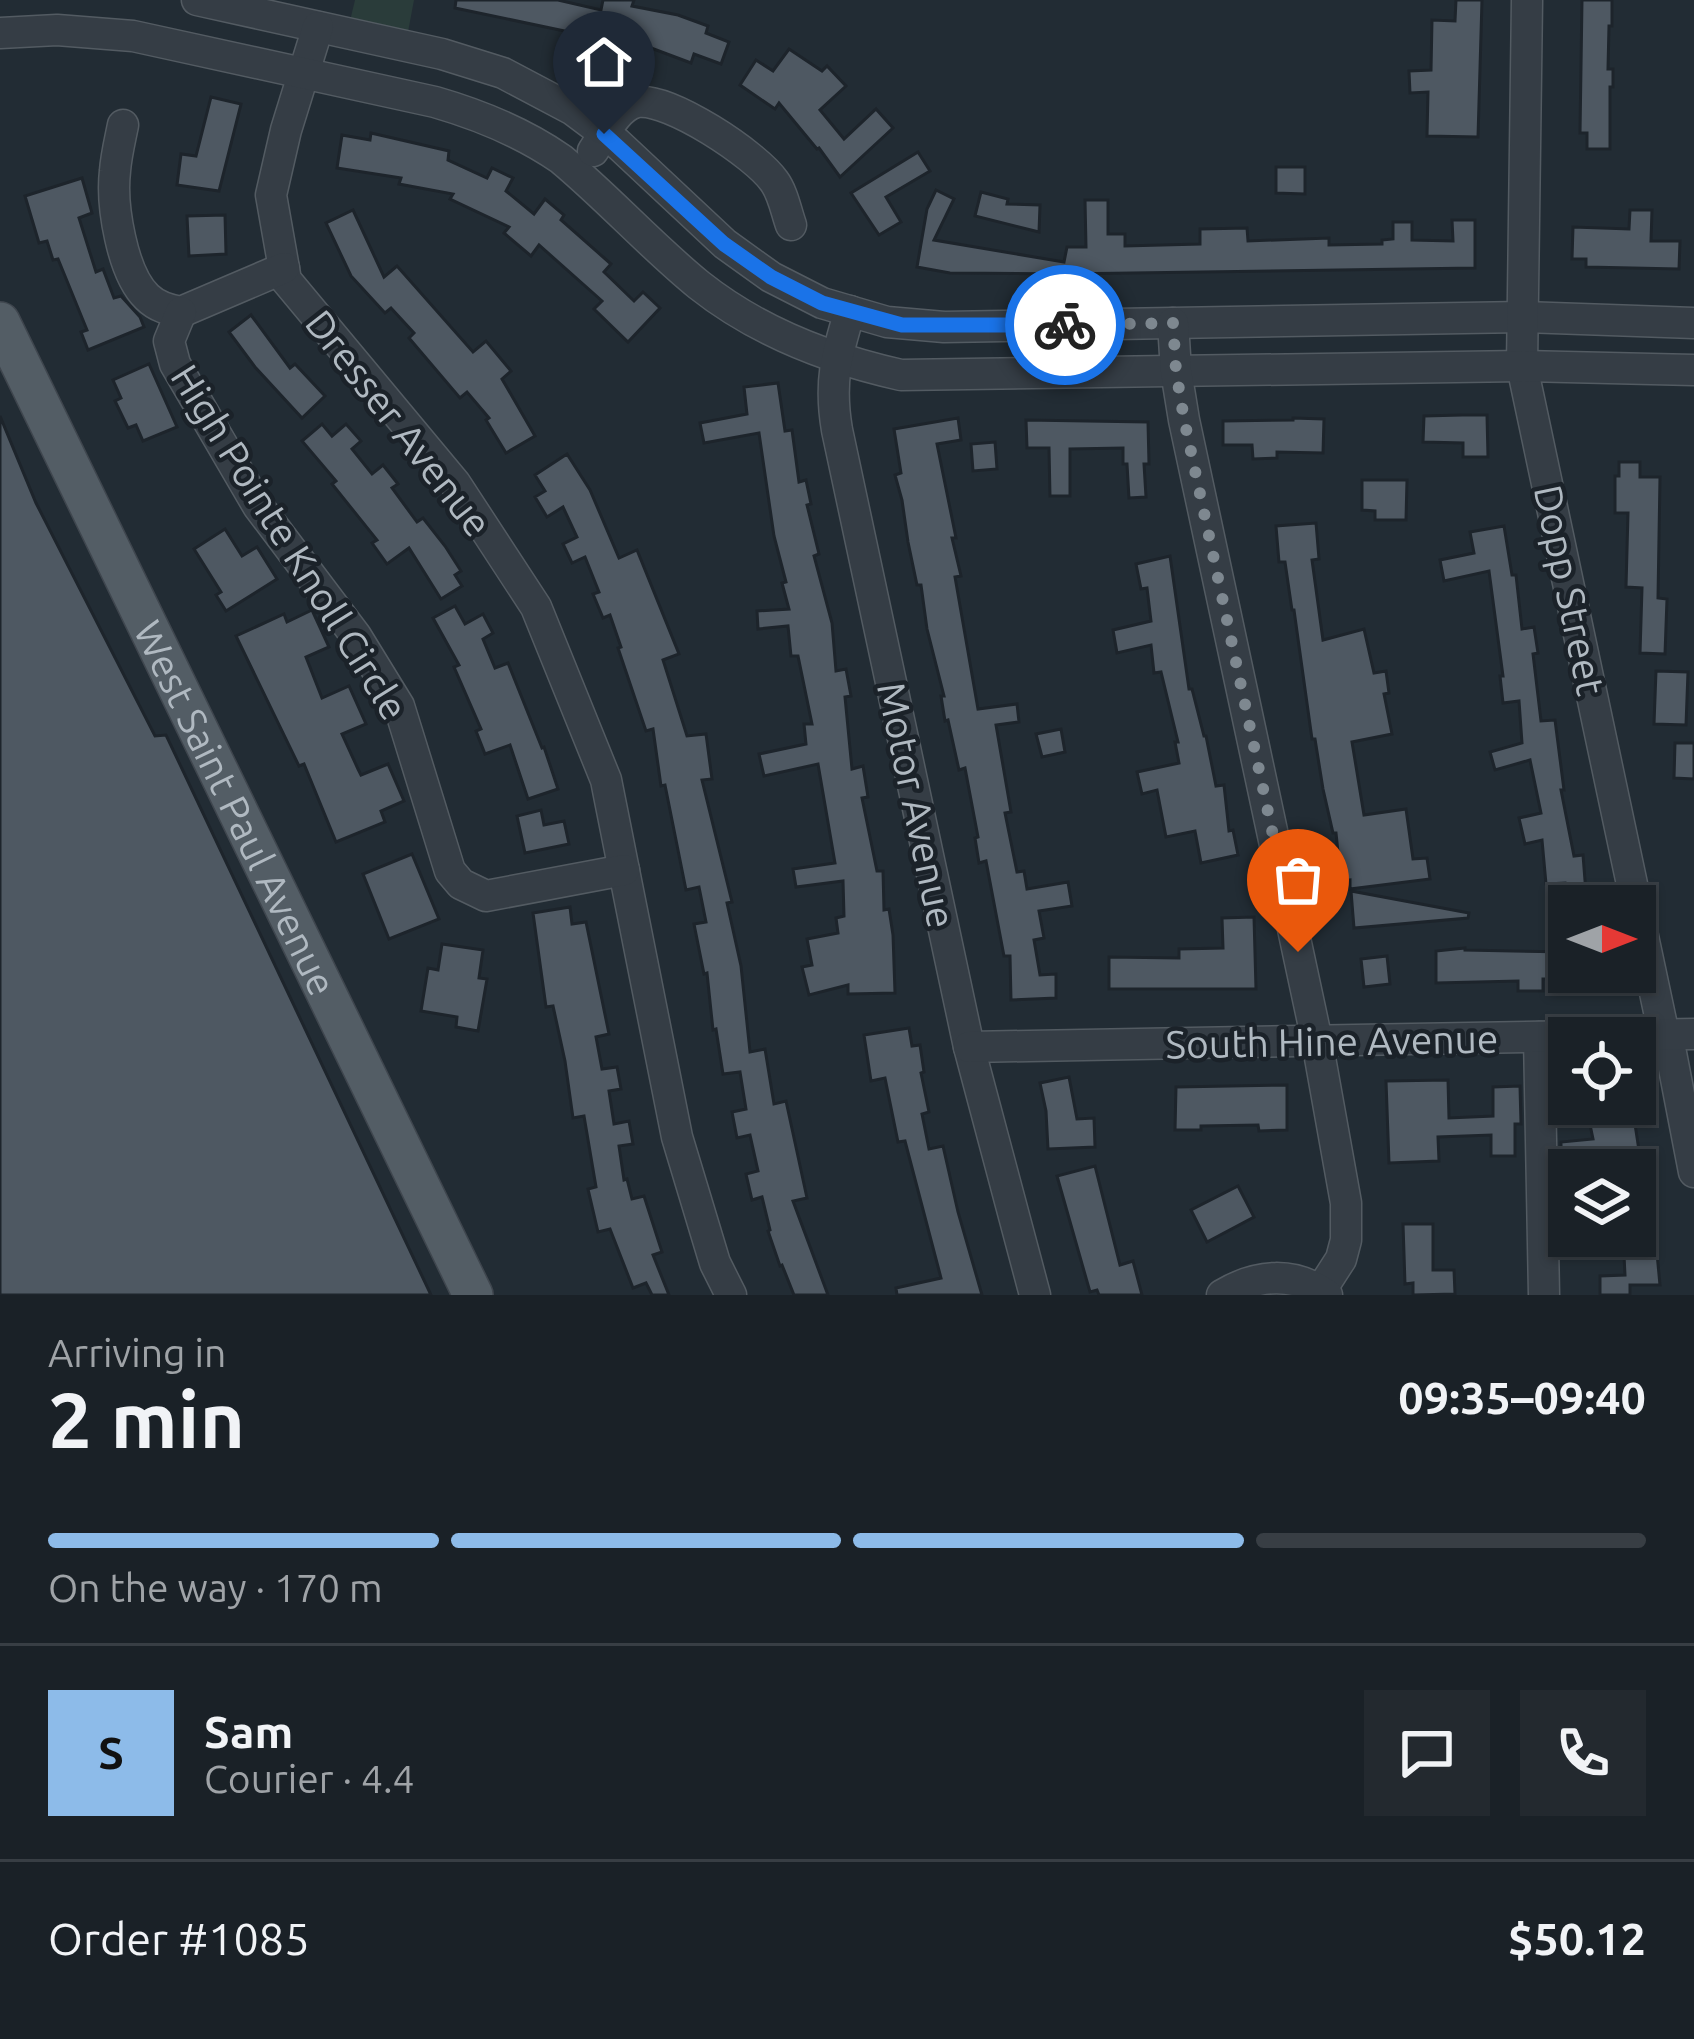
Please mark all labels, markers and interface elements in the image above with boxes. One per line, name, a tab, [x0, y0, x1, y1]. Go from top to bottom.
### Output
pin	[553, 11, 655, 134]
icon: home	[571, 29, 637, 95]
courier	[1005, 265, 1125, 385]
icon: bike	[1032, 292, 1098, 358]
street label: Dresser Avenue	[298, 302, 500, 544]
street label: High Pointe Knoll Circle	[163, 357, 417, 727]
street label: Dopp Street	[1527, 481, 1613, 699]
street label: West Saint Paul Avenue	[127, 614, 345, 1002]
street label: Motor Avenue	[870, 678, 964, 932]
pin	[1247, 829, 1349, 952]
icon: bag	[1265, 847, 1331, 913]
north arrow	[1548, 885, 1656, 993]
map controls	[1548, 885, 1656, 1257]
street label: South Hine Avenue	[1165, 1017, 1499, 1065]
button: locate	[1548, 1017, 1656, 1125]
button: layers	[1548, 1149, 1656, 1257]
text: Arriving in	[48, 1331, 226, 1374]
text: 09:35–09:40	[1398, 1372, 1646, 1423]
text: 2 min	[48, 1375, 245, 1463]
text: On the way · 170 m	[48, 1566, 383, 1609]
button: chat	[1364, 1690, 1490, 1816]
button: phone	[1520, 1690, 1646, 1816]
text: Sam	[204, 1706, 293, 1757]
text: S	[98, 1727, 124, 1778]
text: Courier · 4.4	[204, 1757, 415, 1800]
text: Order #1085	[48, 1913, 310, 1964]
text: $50.12	[1508, 1913, 1646, 1964]

